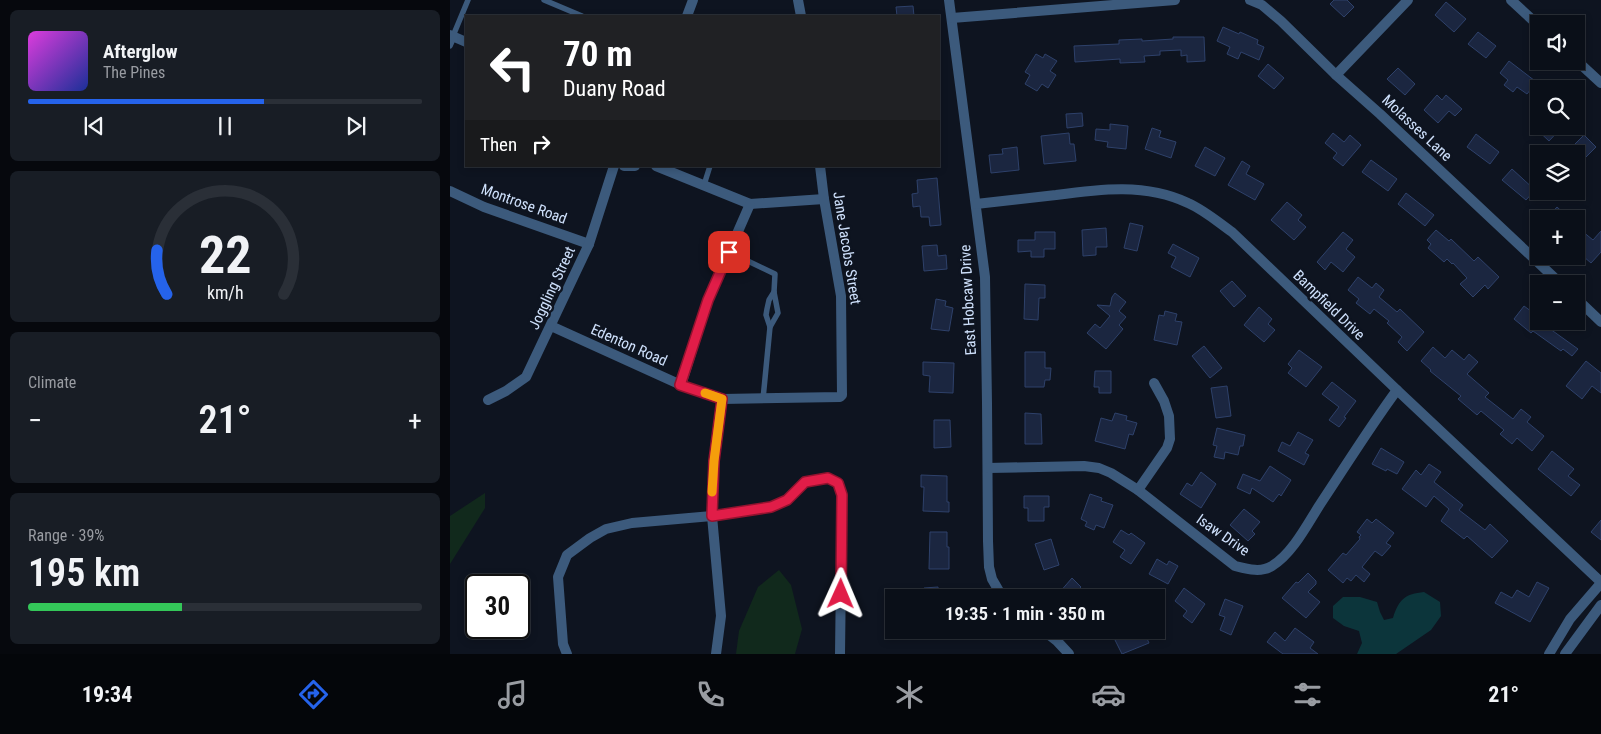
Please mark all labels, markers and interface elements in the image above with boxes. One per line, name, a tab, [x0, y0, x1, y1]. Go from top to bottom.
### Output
map controls	[1530, 15, 1585, 330]
button: sound	[1530, 15, 1585, 70]
text: 70 m	[563, 34, 632, 75]
icon: left	[480, 35, 545, 100]
text: Afterglow	[103, 40, 177, 63]
text: The Pines	[103, 63, 165, 82]
text: Duany Road	[563, 76, 666, 101]
button: search	[1530, 80, 1585, 135]
street label: Molasses Lane	[1378, 91, 1456, 165]
icon: previous	[80, 112, 108, 140]
icon: pause	[211, 112, 239, 140]
icon: next	[342, 112, 370, 140]
icon: right	[527, 130, 555, 158]
text: Then	[480, 133, 517, 156]
button: layers	[1530, 145, 1585, 200]
street label: Montrose Road	[479, 180, 569, 228]
street label: Jane Jacobs Street	[829, 190, 865, 306]
button: +	[1530, 210, 1585, 265]
text: 22	[199, 225, 251, 286]
pin	[708, 231, 750, 273]
icon: arrive	[715, 238, 743, 266]
street label: Joggling Street	[525, 244, 579, 332]
street label: East Hobcaw Drive	[956, 244, 980, 356]
street label: Bampfield Drive	[1289, 266, 1369, 344]
button: −	[1530, 275, 1585, 330]
text: km/h	[207, 282, 243, 303]
street label: Edenton Road	[588, 320, 670, 370]
text: Climate	[28, 373, 76, 392]
text: 21°	[199, 398, 251, 442]
text: −	[28, 404, 42, 437]
text: +	[408, 404, 422, 437]
street label: Isaw Drive	[1193, 510, 1253, 560]
text: Range · 39%	[28, 526, 104, 545]
text: 195 km	[28, 551, 140, 595]
position arrow	[814, 567, 866, 619]
speed limit sign: 30	[465, 574, 530, 639]
text: 19:35 · 1 min · 350 m	[945, 602, 1105, 625]
icon: directions	[296, 677, 331, 712]
icon: music	[495, 677, 530, 712]
icon: phone	[693, 677, 728, 712]
icon: climate	[892, 677, 927, 712]
icon: car	[1091, 677, 1126, 712]
icon: filters	[1290, 677, 1325, 712]
text: 19:34	[82, 682, 132, 707]
text: 21°	[1488, 682, 1519, 707]

